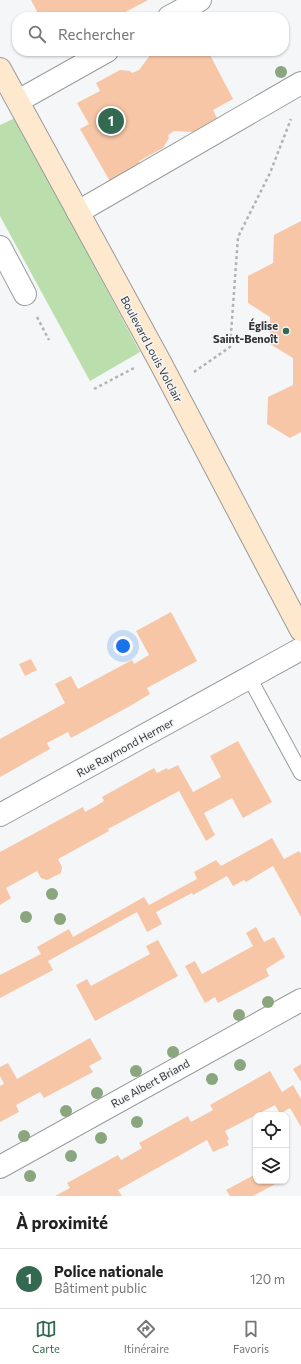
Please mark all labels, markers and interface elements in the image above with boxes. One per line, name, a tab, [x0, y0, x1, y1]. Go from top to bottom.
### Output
search box	[12, 12, 289, 56]
icon: search	[26, 23, 48, 45]
text: Rechercher	[58, 25, 135, 43]
pin: 1	[98, 106, 124, 136]
street label: Boulevard Louis Volclair	[118, 294, 186, 405]
place label: Église Saint-Benoît	[213, 318, 278, 345]
marker: Église Saint-Benoît	[281, 326, 291, 336]
your location	[113, 636, 133, 656]
street label: Rue Raymond Hermer	[74, 715, 176, 779]
street label: Rue Albert Briand	[108, 1056, 192, 1110]
map controls	[253, 1112, 289, 1184]
button: locate	[253, 1112, 289, 1148]
button: layers	[253, 1148, 289, 1184]
text: À proximité	[16, 1212, 108, 1233]
text: Police nationale	[54, 1262, 163, 1280]
text: 1	[26, 1271, 32, 1287]
text: 120 m	[250, 1271, 285, 1287]
text: Bâtiment public	[54, 1280, 147, 1296]
tab: Carte	[32, 1318, 60, 1355]
tab: Itinéraire	[124, 1318, 169, 1355]
tab: Favoris	[233, 1318, 269, 1355]

